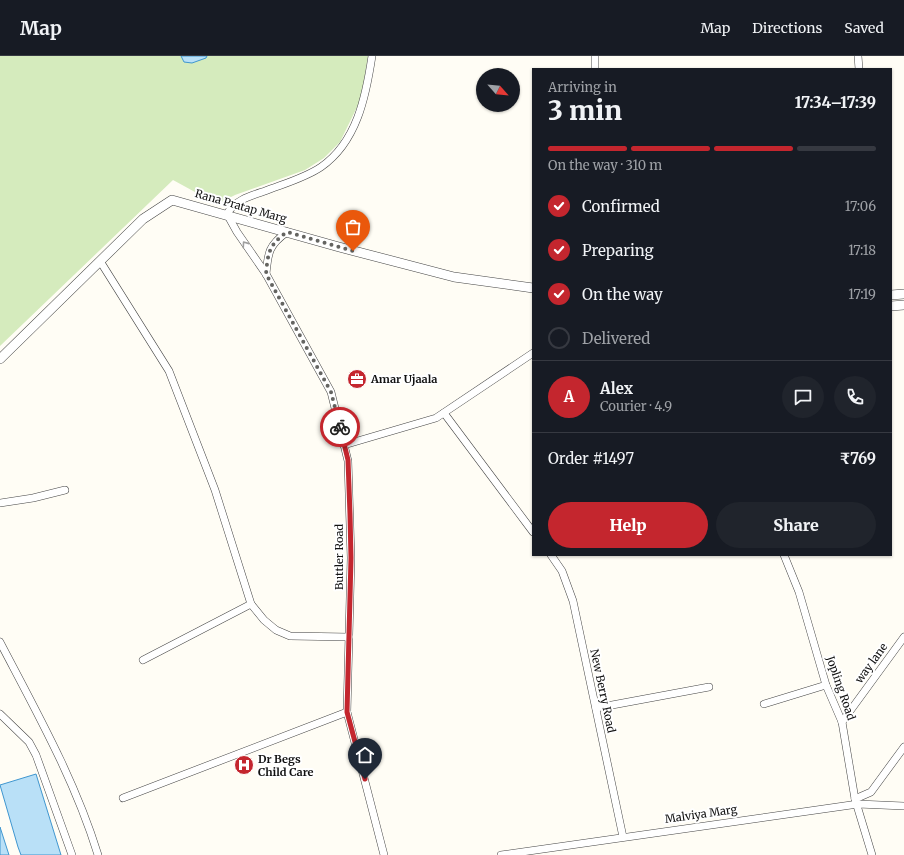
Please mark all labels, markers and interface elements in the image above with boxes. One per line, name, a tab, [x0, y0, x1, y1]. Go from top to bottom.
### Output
text: Map	[20, 16, 62, 40]
text: Map	[700, 19, 730, 37]
text: Directions	[752, 19, 822, 37]
text: Saved	[844, 19, 884, 37]
north arrow	[476, 68, 520, 112]
map controls	[476, 68, 520, 112]
text: Arriving in	[548, 79, 617, 96]
text: 17:34–17:39	[795, 93, 876, 112]
text: 3 min	[548, 94, 622, 127]
text: On the way · 310 m	[548, 157, 662, 174]
street label: Rana Pratap Marg	[194, 186, 289, 226]
icon: check	[548, 195, 570, 217]
text: Confirmed	[582, 197, 660, 216]
text: 17:06	[845, 198, 876, 215]
pin	[336, 210, 370, 251]
icon: bag	[342, 216, 364, 238]
icon: check	[548, 239, 570, 261]
text: Preparing	[582, 241, 654, 260]
one-way arrow	[243, 242, 250, 249]
text: 17:18	[848, 242, 876, 259]
icon: check	[548, 283, 570, 305]
text: On the way	[582, 285, 663, 304]
text: 17:19	[848, 286, 876, 303]
text: Delivered	[582, 329, 650, 348]
office icon: Amar Ujaala	[346, 368, 368, 390]
place label: Amar Ujaala	[370, 372, 437, 386]
button: chat	[782, 376, 824, 418]
button: phone	[834, 376, 876, 418]
text: Alex	[600, 379, 633, 398]
text: A	[564, 387, 574, 406]
text: Courier · 4.9	[600, 398, 672, 415]
courier	[320, 407, 360, 447]
icon: bike	[329, 416, 351, 438]
text: Order #1497	[548, 449, 634, 468]
text: ₹769	[840, 449, 876, 468]
button: Help	[548, 502, 708, 548]
button: Share	[716, 502, 876, 548]
street label: Buttler Road	[332, 524, 346, 590]
street label: way lane	[851, 640, 890, 687]
street label: New Berry Road	[587, 648, 619, 735]
street label: Jopling Road	[823, 653, 859, 722]
pin	[348, 738, 382, 779]
icon: home	[354, 744, 376, 766]
place label: Dr Begs Child Care	[258, 752, 314, 779]
hospital icon: Dr Begs Child Care	[233, 754, 255, 776]
street label: Malviya Marg	[664, 802, 738, 826]

